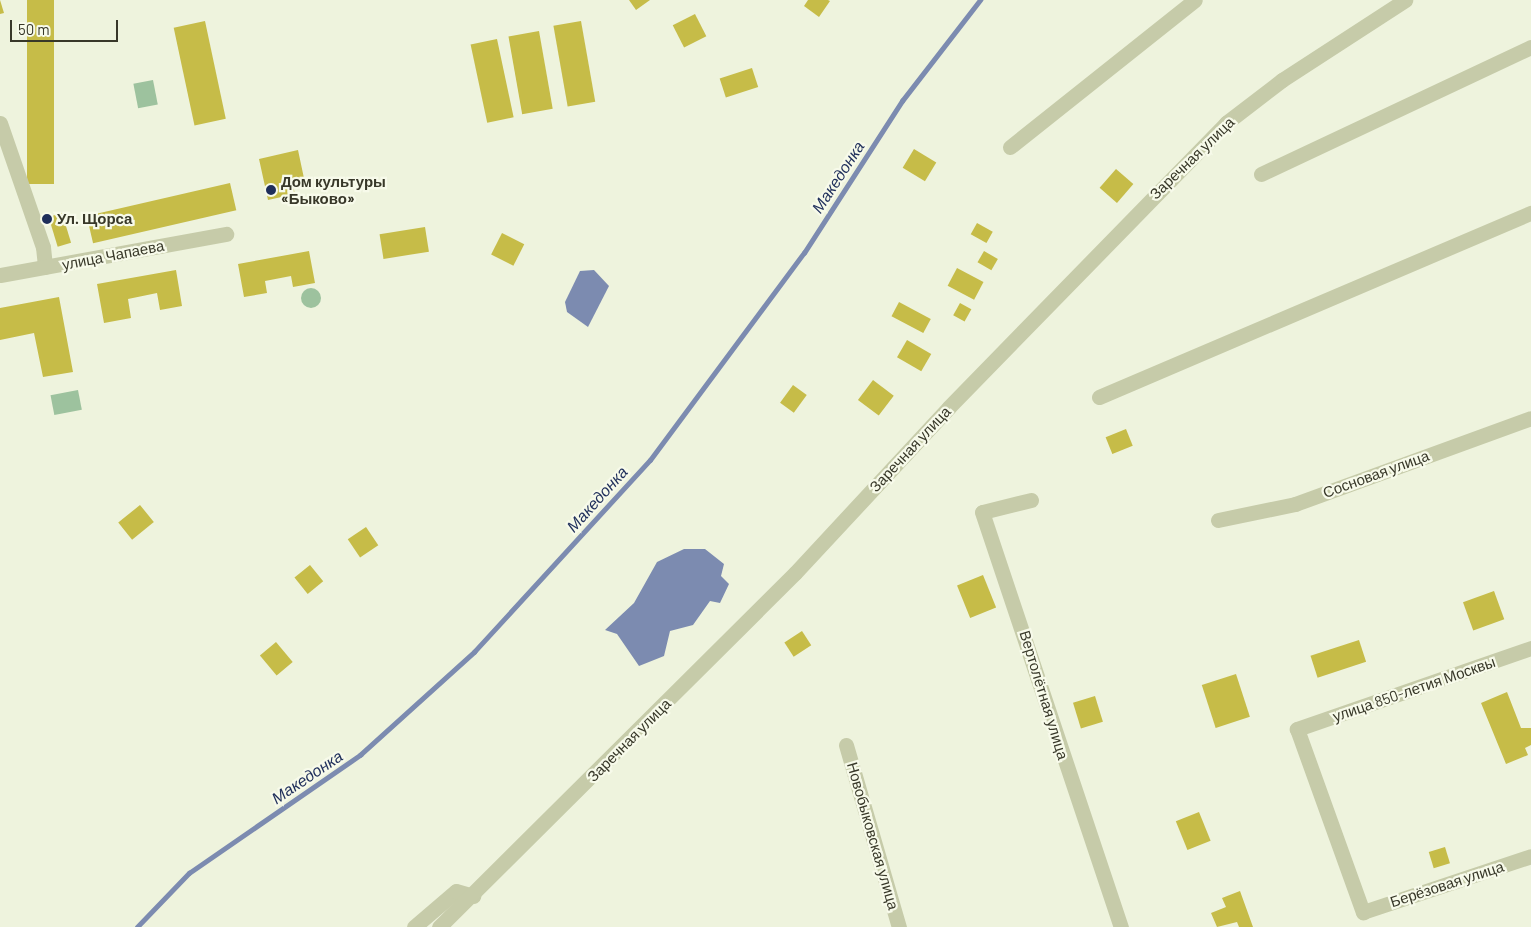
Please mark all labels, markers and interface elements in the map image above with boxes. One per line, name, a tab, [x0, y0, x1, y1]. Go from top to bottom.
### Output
scale bar	[12, 10, 120, 42]
text: 50 m	[18, 20, 50, 38]
street label: Заречная улица	[1146, 113, 1238, 203]
water label: Македонка	[808, 138, 868, 216]
place label: Дом культуры «Быково»	[281, 172, 386, 207]
marker: Дом культуры «Быково»	[265, 184, 277, 196]
place label: Ул. Щорса	[57, 210, 132, 228]
marker: Ул. Щорса	[41, 213, 53, 225]
street label: улица Чапаева	[60, 236, 166, 274]
street label: Заречная улица	[866, 402, 954, 496]
street label: Сосновая улица	[1320, 446, 1432, 502]
water label: Македонка	[563, 462, 631, 536]
street label: Вертолётная улица	[1016, 628, 1072, 762]
street label: улица 850-летия Москвы	[1330, 653, 1498, 725]
street label: Заречная улица	[584, 695, 674, 785]
water label: Македонка	[268, 746, 346, 808]
street label: Новобыковская улица	[843, 760, 903, 912]
street label: Берёзовая улица	[1388, 857, 1506, 911]

